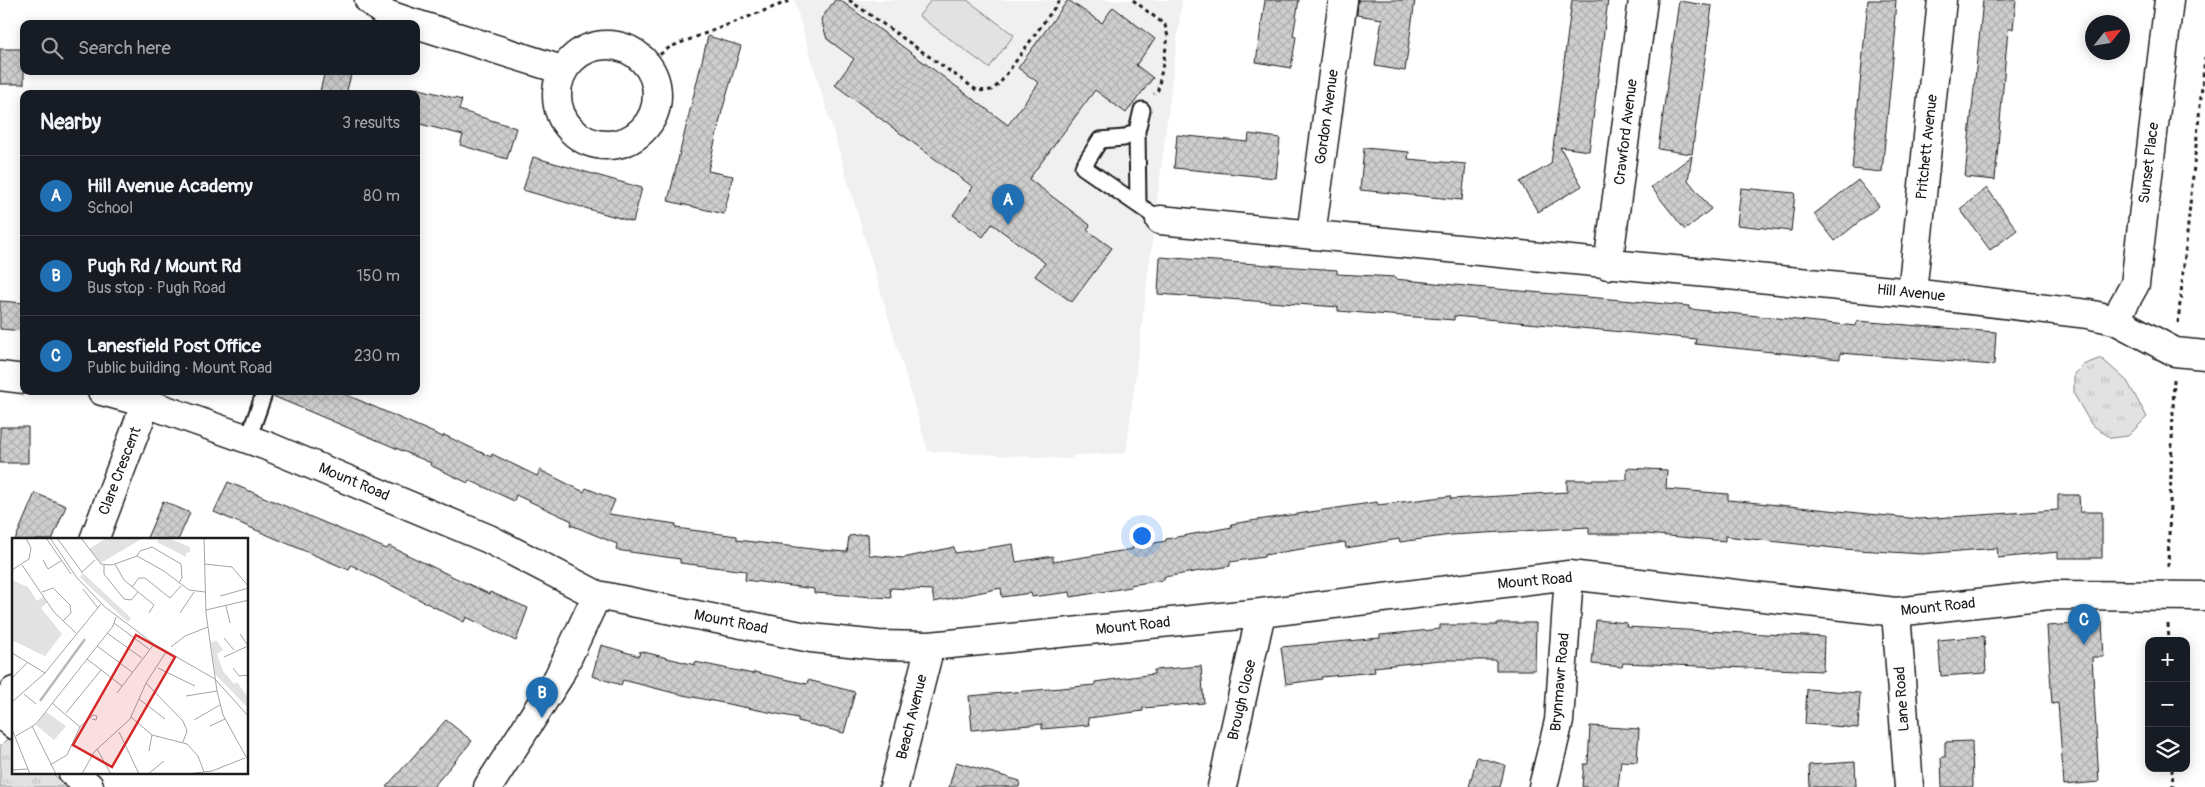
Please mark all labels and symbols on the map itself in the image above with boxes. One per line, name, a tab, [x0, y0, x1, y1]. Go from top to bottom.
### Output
north arrow	[2085, 15, 2130, 60]
street label: Gordon Avenue	[1311, 68, 1343, 166]
street label: Crawford Avenue	[1610, 77, 1642, 186]
street label: Pritchett Avenue	[1912, 93, 1942, 200]
street label: Sunset Place	[2135, 121, 2163, 205]
pin: A	[992, 184, 1024, 225]
street label: Hill Avenue	[1876, 280, 1947, 306]
street label: Clare Crescent	[94, 423, 146, 518]
street label: Mount Road	[316, 459, 392, 505]
your location	[1129, 523, 1155, 549]
inset map	[12, 538, 249, 774]
street label: Mount Road	[1497, 568, 1573, 594]
street label: Mount Road	[1900, 594, 1976, 620]
pin: C	[2068, 604, 2100, 645]
street label: Mount Road	[692, 606, 770, 638]
street label: Mount Road	[1095, 613, 1171, 639]
street label: Brynmawr Road	[1546, 632, 1574, 732]
street label: Brough Close	[1224, 657, 1261, 742]
street label: Lane Road	[1890, 666, 1914, 732]
street label: Beach Avenue	[892, 672, 932, 761]
pin: B	[526, 677, 558, 718]

